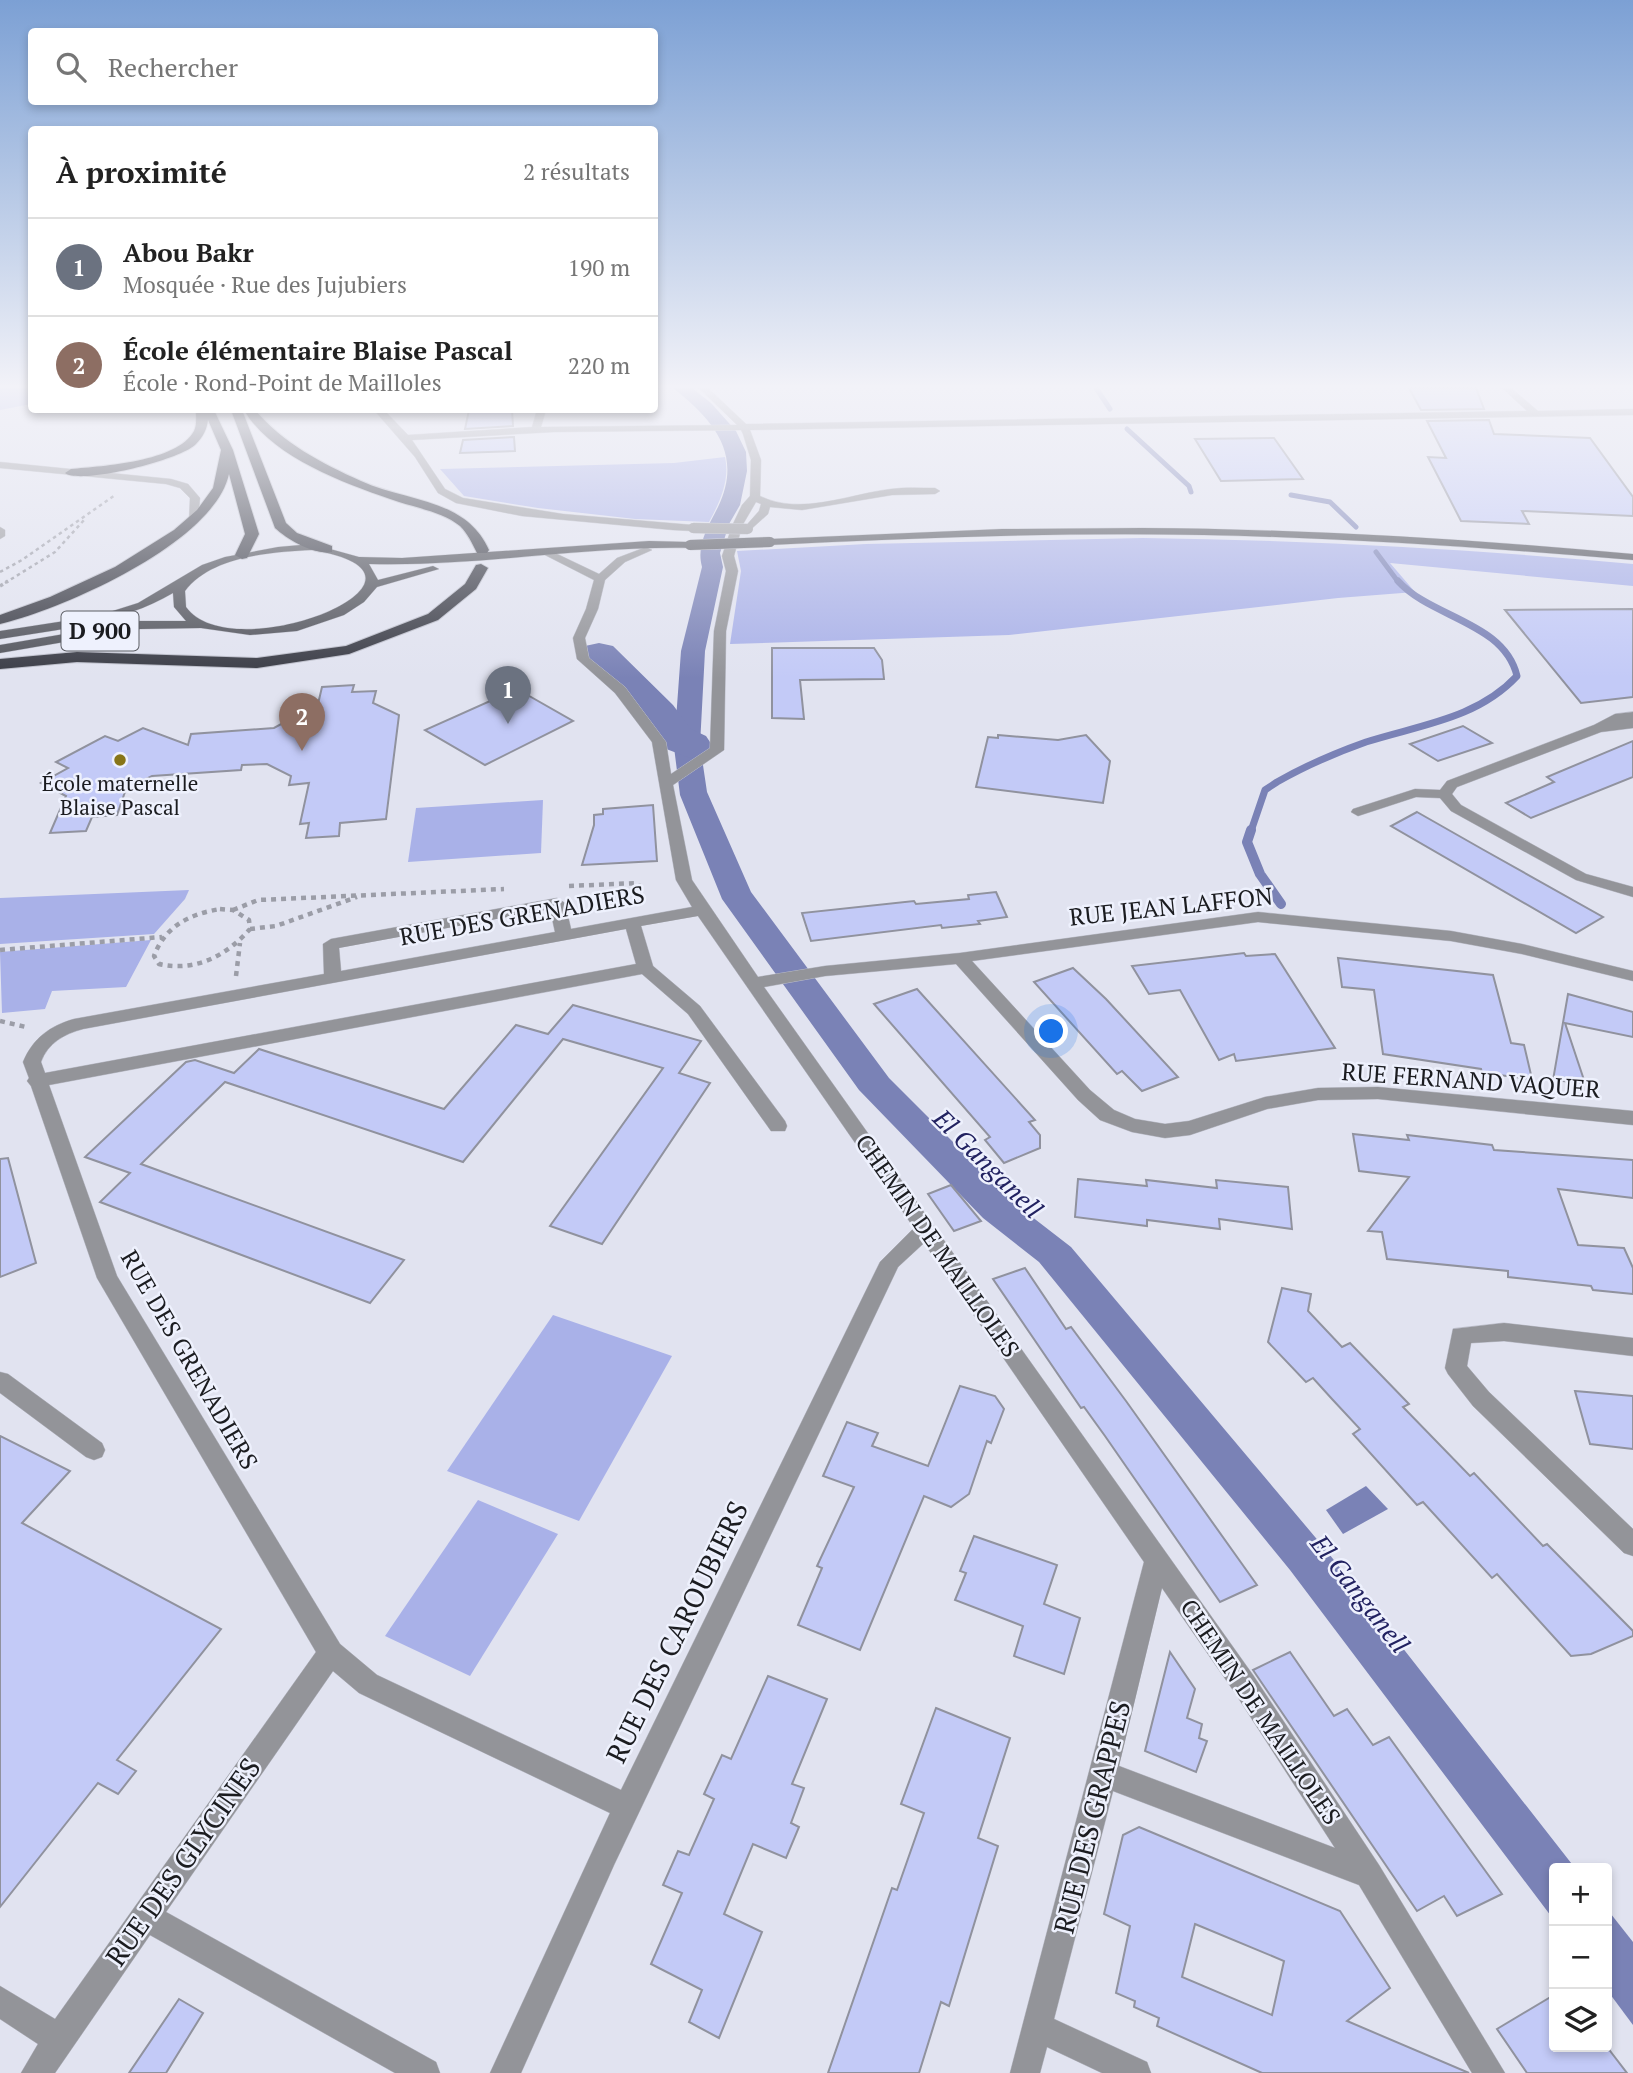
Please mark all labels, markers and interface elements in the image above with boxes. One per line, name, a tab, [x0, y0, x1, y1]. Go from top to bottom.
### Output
search box	[28, 28, 658, 105]
icon: search	[52, 48, 90, 86]
text: Rechercher	[108, 50, 238, 84]
text: À proximité	[56, 152, 227, 192]
text: 2 résultats	[523, 156, 630, 187]
text: Abou Bakr	[123, 235, 254, 269]
text: 1	[73, 252, 86, 283]
text: 190 m	[568, 252, 630, 283]
text: Mosquée · Rue des Jujubiers	[123, 269, 407, 300]
text: École élémentaire Blaise Pascal	[123, 333, 513, 367]
text: 2	[73, 350, 86, 381]
text: 220 m	[568, 350, 630, 381]
text: École · Rond-Point de Mailloles	[123, 367, 442, 398]
road number: D 900	[62, 611, 138, 650]
pin: 1	[485, 666, 531, 724]
pin: 2	[279, 693, 325, 751]
marker: École maternelle Blaise Pascal	[112, 752, 128, 768]
place label: École maternelle Blaise Pascal	[42, 769, 198, 821]
street label: RUE DES GRENADIERS	[397, 878, 647, 952]
street label: RUE JEAN LAFFON	[1068, 879, 1274, 933]
your location	[1034, 1014, 1068, 1048]
street label: RUE FERNAND VAQUER	[1341, 1055, 1602, 1105]
water label: El Ganganell	[926, 1101, 1051, 1226]
street label: CHEMIN DE MAILLOLES	[849, 1127, 1027, 1363]
street label: RUE DES GRENADIERS	[114, 1244, 266, 1475]
street label: RUE DES CAROUBIERS	[597, 1495, 756, 1769]
water label: El Ganganell	[1303, 1526, 1418, 1660]
street label: CHEMIN DE MAILLOLES	[1173, 1592, 1348, 1830]
street label: RUE DES GRAPPES	[1045, 1697, 1138, 1937]
street label: RUE DES GLYCINES	[97, 1750, 268, 1973]
map controls	[1549, 1863, 1612, 2052]
button: +	[1549, 1863, 1612, 1926]
button: −	[1549, 1926, 1612, 1989]
button: layers	[1549, 1989, 1612, 2052]

